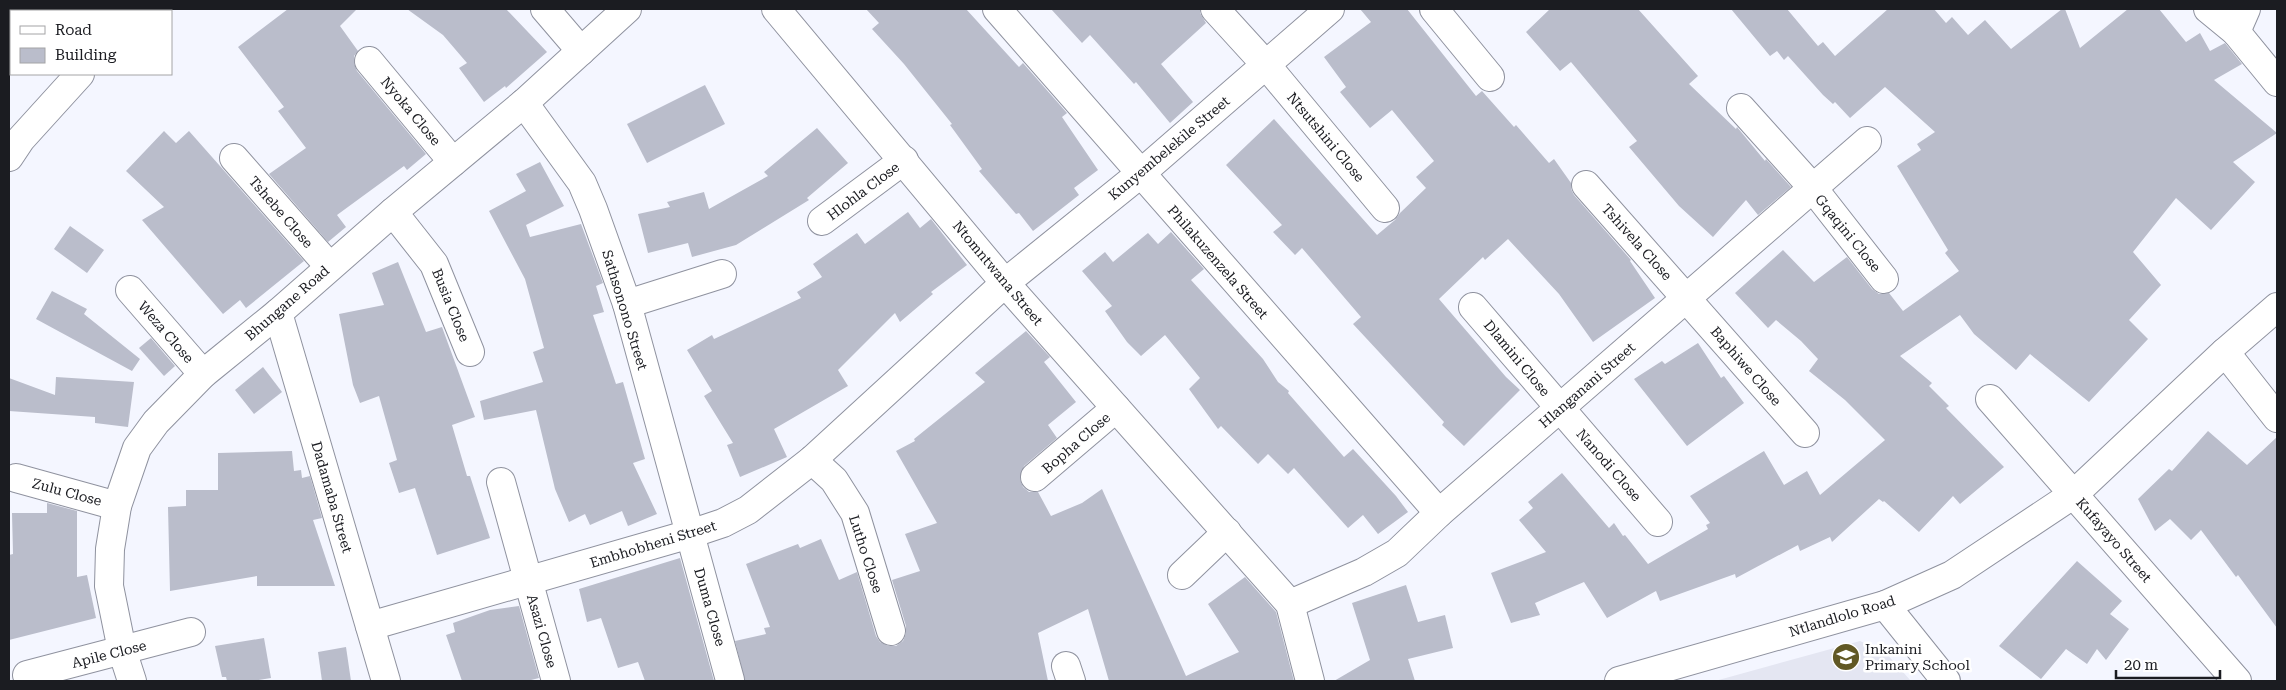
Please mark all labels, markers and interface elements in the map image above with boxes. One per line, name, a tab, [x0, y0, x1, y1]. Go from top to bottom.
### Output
legend	[10, 10, 172, 75]
text: Road	[55, 21, 92, 39]
text: Building	[55, 46, 117, 64]
street label: Nyoka Close	[378, 74, 444, 149]
street label: Ntsutshini Close	[1284, 89, 1368, 185]
street label: Kunyembelekile Street	[1105, 93, 1233, 203]
street label: Hlohla Close	[824, 159, 902, 223]
street label: Tshebe Close	[246, 173, 317, 251]
street label: Gqaqini Close	[1812, 191, 1884, 275]
street label: Tshivela Close	[1599, 201, 1676, 284]
street label: Philakuzenzela Street	[1164, 202, 1272, 322]
street label: Ntomntwana Street	[950, 218, 1046, 328]
street label: Sathsonono Street	[599, 248, 651, 372]
street label: Bhungane Road	[242, 262, 332, 344]
street label: Busia Close	[429, 266, 473, 344]
street label: Weza Close	[135, 298, 197, 366]
street label: Dlamini Close	[1481, 317, 1554, 399]
street label: Baphiwe Close	[1707, 323, 1785, 409]
street label: Hlanganani Street	[1536, 339, 1638, 431]
street label: Bopha Close	[1039, 409, 1113, 477]
street label: Nanodi Close	[1573, 426, 1645, 505]
street label: Dadamaba Street	[308, 439, 356, 555]
street label: Zulu Close	[31, 475, 104, 509]
street label: Kufayayo Street	[2073, 495, 2155, 585]
street label: Lutho Close	[846, 513, 886, 595]
street label: Embhobheni Street	[588, 517, 718, 571]
street label: Duma Close	[691, 566, 729, 648]
street label: Asazi Close	[524, 592, 560, 670]
street label: Ntlandlolo Road	[1787, 592, 1897, 640]
street label: Apile Close	[70, 637, 148, 671]
place label: Inkanini Primary School	[1865, 641, 1970, 673]
school or university icon: Inkanini Primary School	[1831, 642, 1861, 672]
scale bar	[2116, 648, 2220, 680]
text: 20 m	[2124, 656, 2159, 674]

